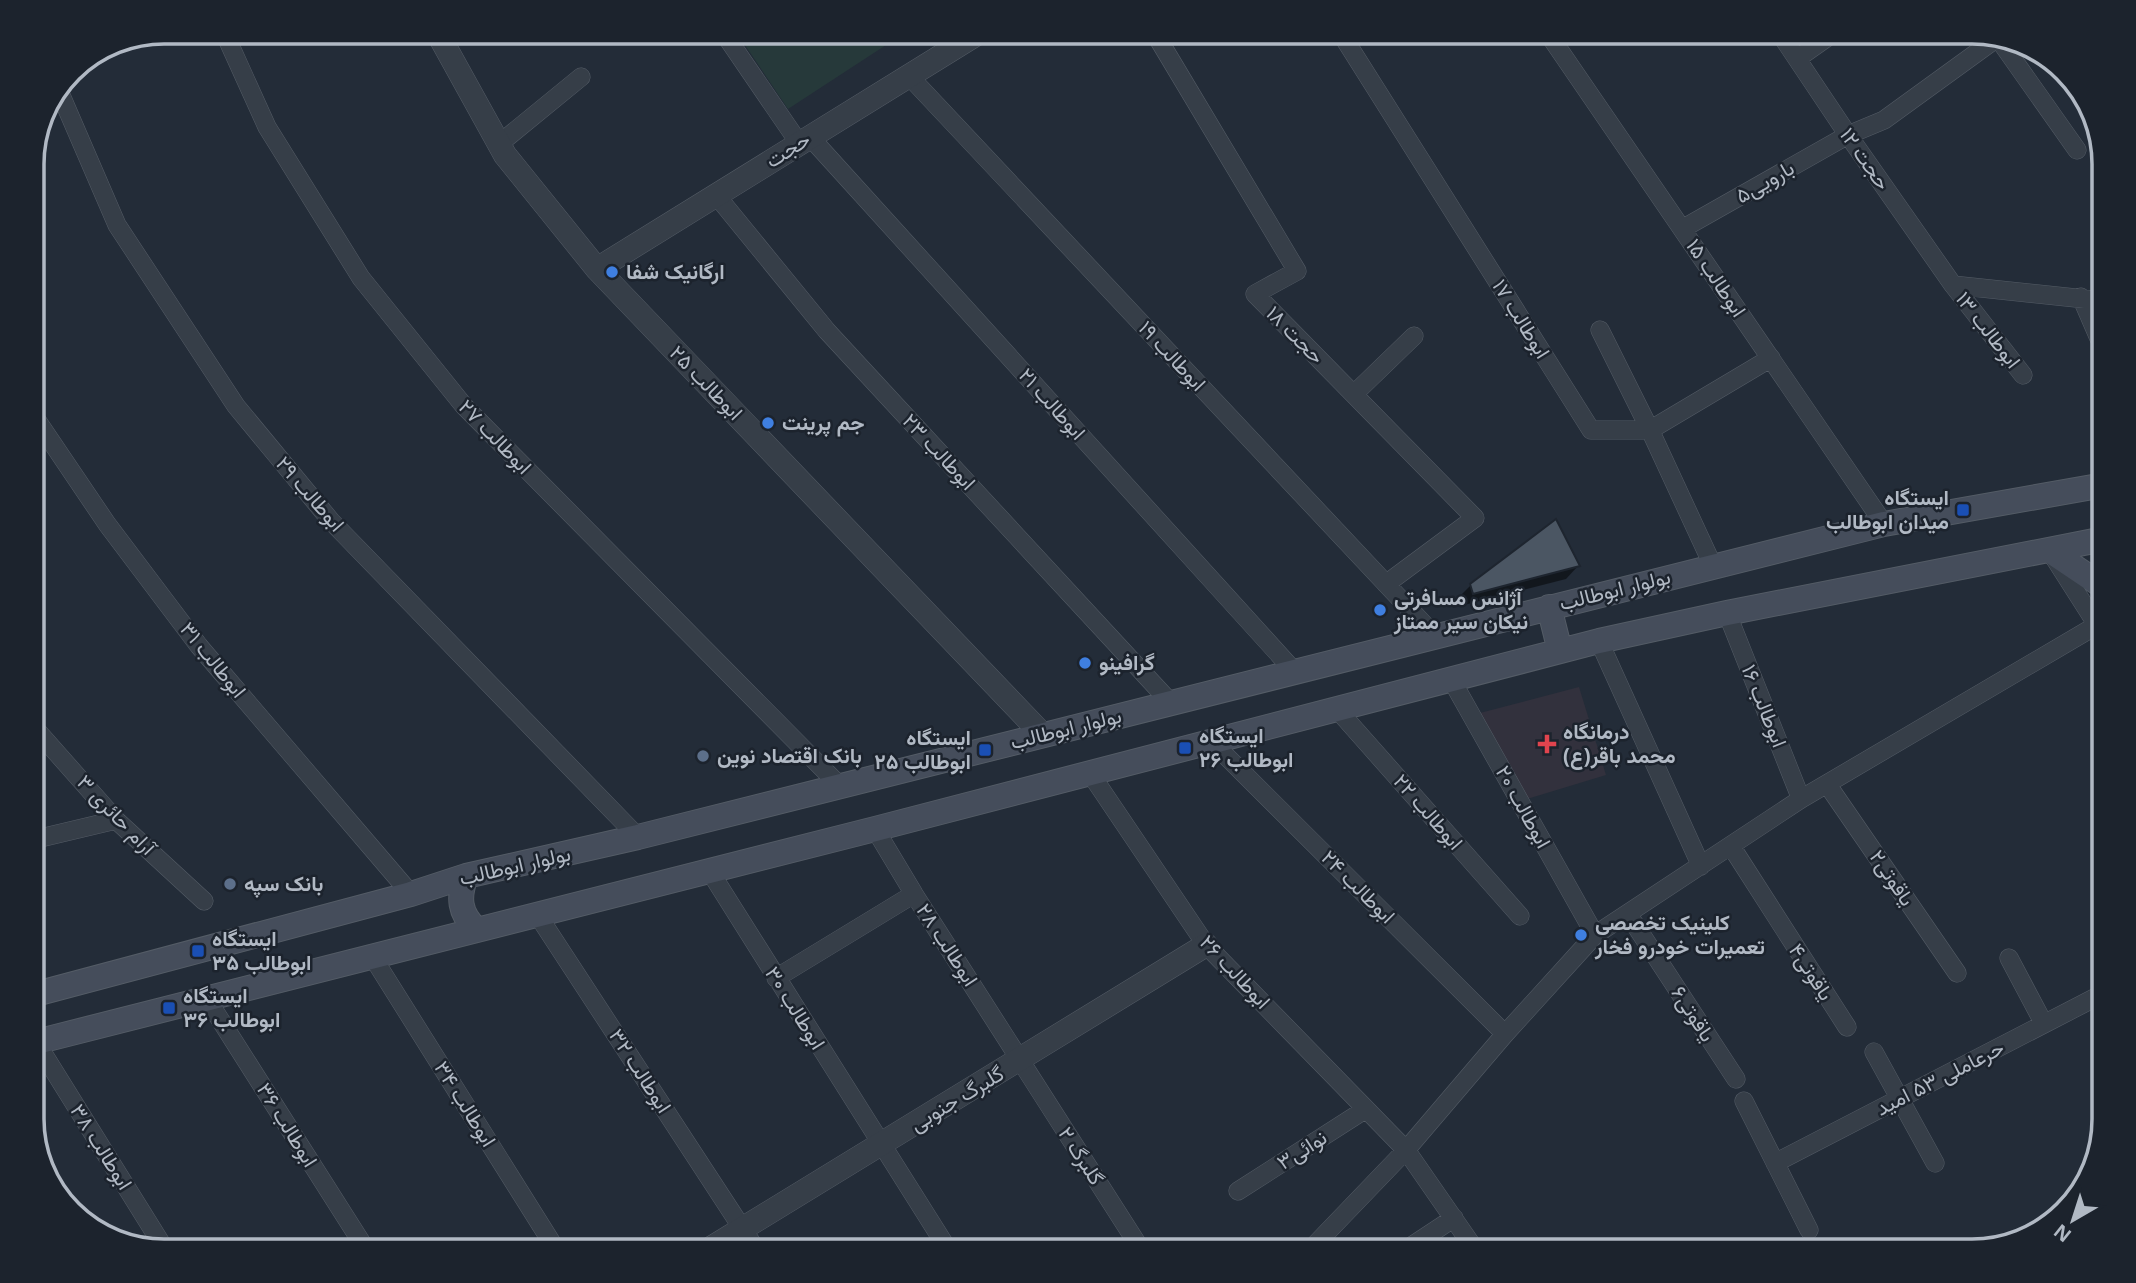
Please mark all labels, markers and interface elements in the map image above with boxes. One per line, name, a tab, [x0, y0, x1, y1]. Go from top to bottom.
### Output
street label: حجت ۱۲	[1834, 122, 1897, 195]
street label: حجت	[760, 125, 815, 174]
street label: بارویی۵	[1730, 153, 1799, 209]
street label: ابوطالب ۱۵	[1680, 233, 1753, 322]
place label: ارگانیک شفا	[626, 257, 725, 285]
marker: ارگانیک شفا	[604, 264, 620, 280]
street label: ابوطالب ۱۷	[1486, 273, 1557, 364]
street label: ابوطالب ۱۳	[1950, 285, 2028, 374]
street label: حجت ۱۸	[1260, 299, 1331, 370]
street label: ابوطالب ۱۹	[1133, 314, 1213, 397]
street label: ابوطالب ۲۵	[664, 339, 749, 426]
street label: ابوطالب ۲۱	[1013, 361, 1092, 445]
street label: ابوطالب ۲۷	[453, 393, 538, 480]
street label: ابوطالب ۲۳	[897, 407, 983, 496]
place label: جم پرینت	[782, 408, 865, 437]
marker: جم پرینت	[760, 415, 776, 431]
street label: ابوطالب ۲۹	[270, 450, 351, 537]
place label: ایستگاه میدان ابوطالب	[1826, 483, 1949, 535]
marker: ایستگاه میدان ابوطالب	[1955, 502, 1971, 518]
street label: بولوار ابوطالب	[1556, 562, 1673, 616]
place label: آژانس مسافرتی نیکان سیر ممتاز	[1393, 583, 1528, 635]
marker: آژانس مسافرتی نیکان سیر ممتاز	[1372, 602, 1388, 618]
street label: ابوطالب ۳۱	[174, 615, 253, 703]
place label: گرافینو	[1099, 648, 1155, 676]
marker: گرافینو	[1077, 655, 1093, 671]
street label: ابوطالب ۱۶	[1736, 660, 1794, 751]
street label: بولوار ابوطالب	[1007, 701, 1124, 755]
place label: درمانگاه محمد باقر(ع)	[1563, 717, 1676, 770]
place label: ایستگاه ابوطالب ۲۶	[1199, 721, 1294, 773]
place label: ایستگاه ابوطالب ۲۵	[874, 723, 971, 775]
marker: درمانگاه محمد باقر(ع)	[1537, 734, 1557, 754]
marker: ایستگاه ابوطالب ۲۶	[1177, 740, 1193, 756]
place label: بانک اقتصاد نوین	[717, 741, 862, 769]
marker: ایستگاه ابوطالب ۲۵	[977, 742, 993, 758]
marker: بانک اقتصاد نوین	[695, 748, 711, 764]
street label: ابوطالب ۲۰	[1490, 760, 1558, 853]
street label: ابوطالب ۲۲	[1388, 767, 1470, 855]
street label: آرام حائری ۳	[71, 768, 164, 863]
street label: بولوار ابوطالب	[456, 839, 573, 891]
street label: ابوطالب ۲۴	[1316, 843, 1402, 929]
street label: یاقوتی۲	[1864, 844, 1922, 911]
place label: بانک سپه	[244, 869, 323, 898]
marker: بانک سپه	[222, 876, 238, 892]
street label: ابوطالب ۲۸	[911, 897, 985, 991]
place label: کلینیک تخصصی تعمیرات خودرو فخار	[1594, 908, 1765, 960]
place label: ایستگاه ابوطالب ۳۵	[212, 924, 312, 976]
marker: کلینیک تخصصی تعمیرات خودرو فخار	[1573, 927, 1589, 943]
street label: ابوطالب ۲۶	[1194, 928, 1277, 1014]
street label: یاقوتی۴	[1783, 937, 1841, 1006]
marker: ایستگاه ابوطالب ۳۵	[190, 943, 206, 959]
street label: ابوطالب ۳۰	[759, 960, 832, 1054]
street label: یاقوتی۶	[1665, 980, 1722, 1047]
place label: ایستگاه ابوطالب ۳۶	[183, 981, 280, 1033]
marker: ایستگاه ابوطالب ۳۶	[161, 1000, 177, 1016]
street label: ابوطالب ۳۲	[603, 1023, 679, 1118]
street label: حرعاملی ۵۳ امید	[1871, 1033, 2008, 1121]
street label: ابوطالب ۳۴	[428, 1055, 503, 1152]
street label: گلبرگ جنوبی	[904, 1059, 1009, 1137]
street label: ابوطالب ۳۶	[251, 1077, 325, 1172]
street label: ابوطالب ۳۸	[64, 1098, 139, 1195]
street label: گلبرگ ۲	[1053, 1121, 1111, 1190]
street label: نوائی۳	[1271, 1123, 1332, 1176]
north arrow	[2038, 1185, 2108, 1255]
text: N	[2048, 1218, 2076, 1248]

